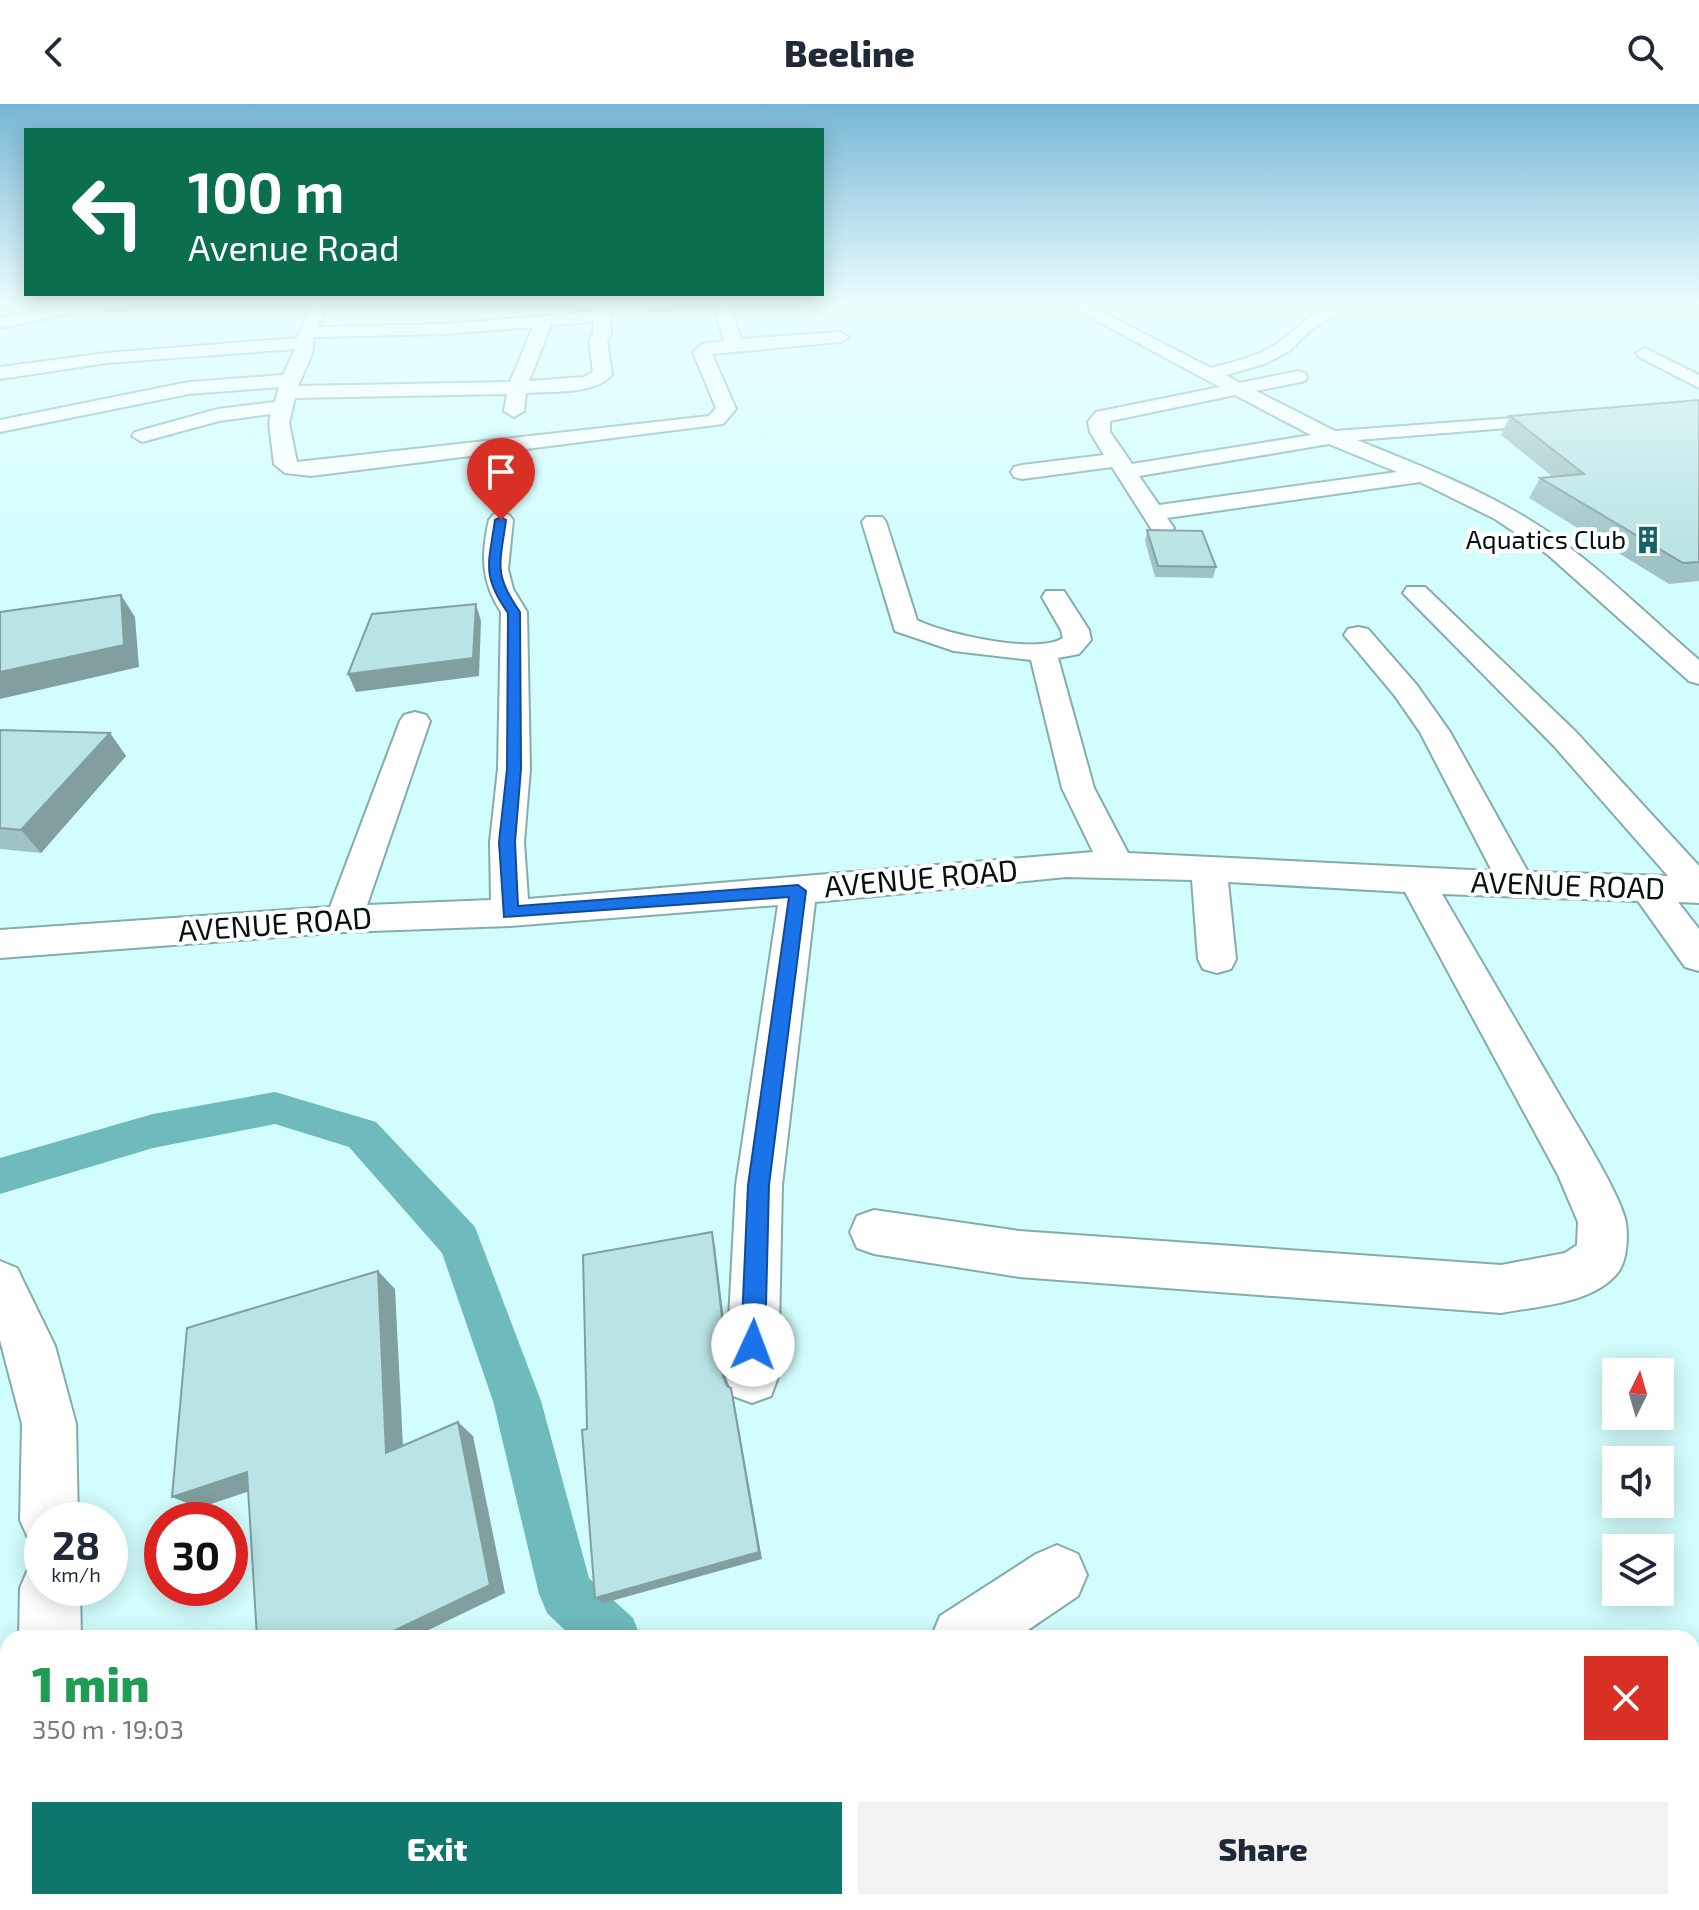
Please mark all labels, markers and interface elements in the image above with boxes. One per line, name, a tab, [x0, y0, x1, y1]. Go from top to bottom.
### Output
icon: back	[32, 30, 76, 74]
icon: search	[1623, 30, 1667, 74]
text: Beeline	[784, 31, 915, 74]
text: 100 m	[188, 157, 344, 224]
icon: left	[56, 160, 160, 264]
text: Avenue Road	[188, 225, 400, 268]
pin	[467, 438, 535, 520]
icon: arrive	[479, 450, 523, 494]
place label: Aquatics Club	[1466, 523, 1626, 554]
building icon: Aquatics Club	[1633, 525, 1663, 555]
street label: AVENUE ROAD	[822, 851, 1019, 903]
street label: AVENUE ROAD	[1470, 863, 1666, 905]
street label: AVENUE ROAD	[177, 898, 373, 948]
position arrow	[711, 1303, 795, 1387]
north arrow	[1602, 1358, 1674, 1430]
map controls	[1602, 1358, 1674, 1606]
button: sound	[1602, 1446, 1674, 1518]
speed limit sign: 30	[144, 1502, 248, 1606]
text: 28	[52, 1520, 100, 1568]
button: layers	[1602, 1534, 1674, 1606]
text: km/h	[51, 1562, 101, 1586]
text: 1 min	[32, 1654, 150, 1712]
button: close	[1584, 1656, 1668, 1740]
text: 350 m · 19:03	[32, 1713, 184, 1744]
button: Exit	[32, 1802, 842, 1894]
button: Share	[858, 1802, 1668, 1894]

